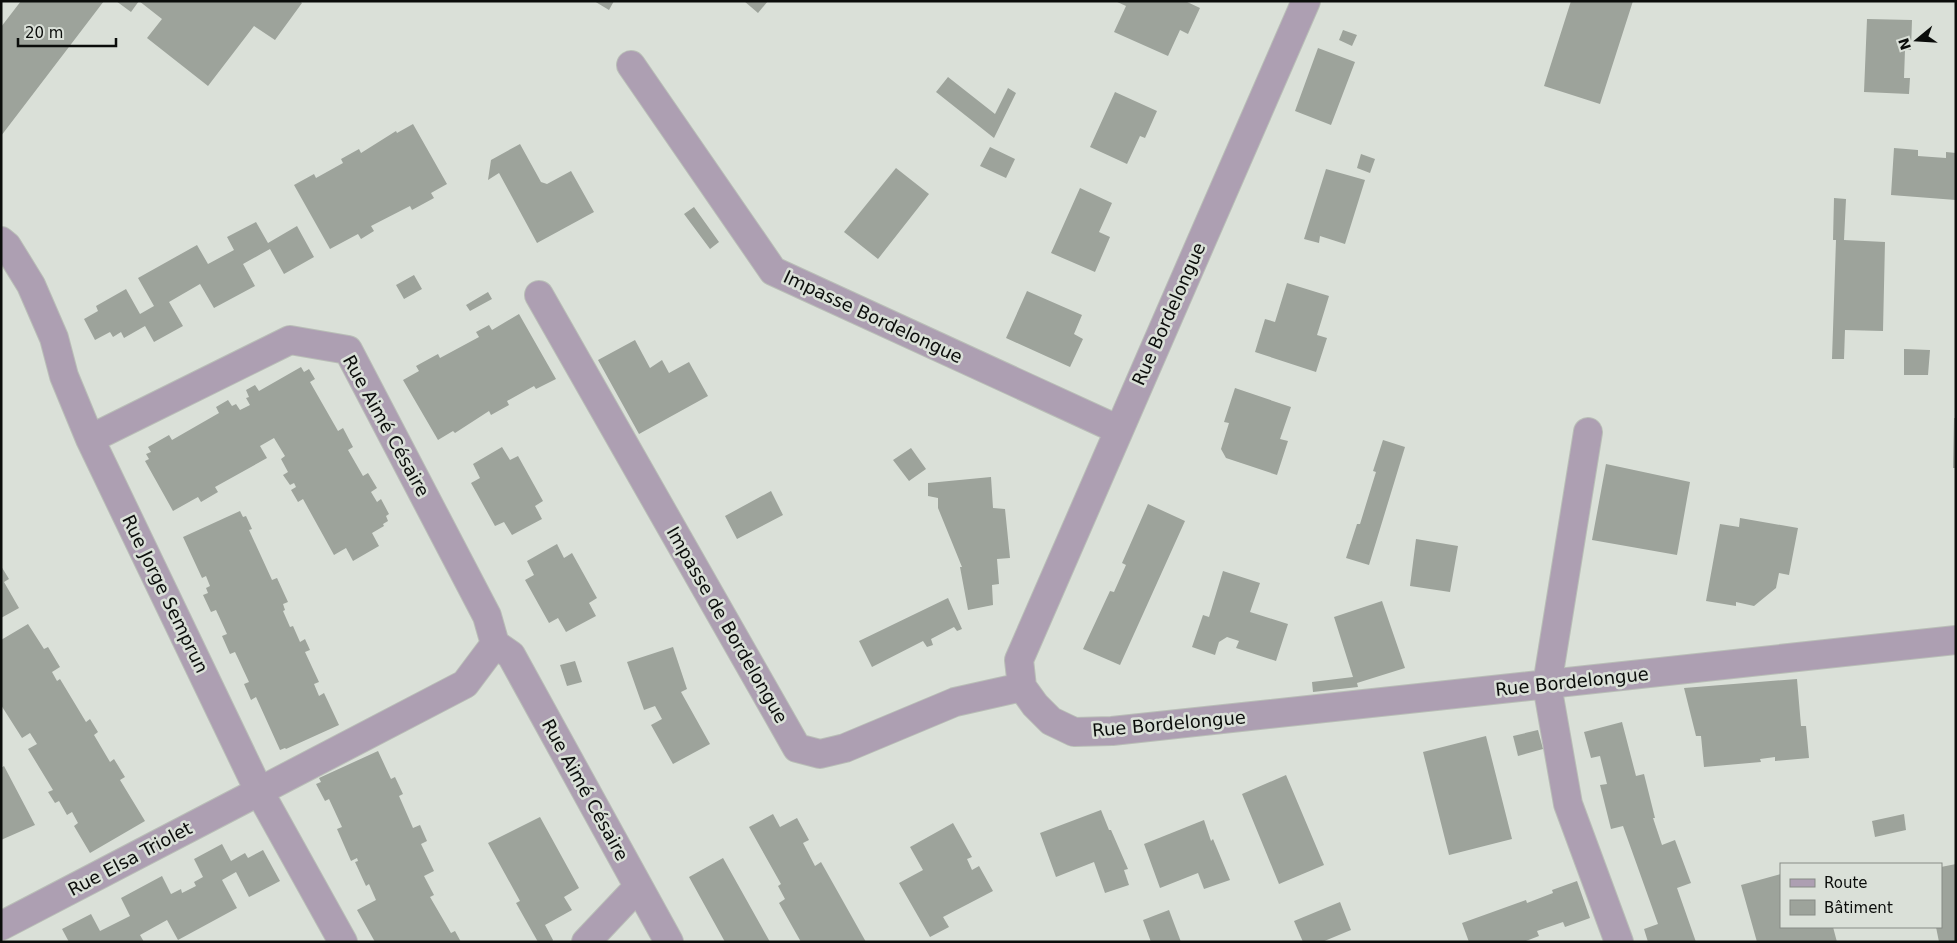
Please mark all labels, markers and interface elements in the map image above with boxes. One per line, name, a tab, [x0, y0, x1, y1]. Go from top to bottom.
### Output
scale bar	[18, 15, 115, 47]
north arrow	[1892, 15, 1942, 65]
text: 20 m	[25, 24, 63, 42]
text: N	[1895, 36, 1914, 52]
street label: Rue Bordelongue	[1128, 239, 1209, 388]
street label: Impasse Bordelongue	[780, 266, 966, 367]
street label: Rue Aimé Césaire	[339, 351, 434, 500]
street label: Rue Jorge Semprun	[118, 511, 213, 676]
street label: Impasse de Bordelongue	[662, 523, 792, 727]
street label: Rue Bordelongue	[1494, 663, 1650, 700]
street label: Rue Bordelongue	[1091, 706, 1247, 741]
street label: Rue Aimé Césaire	[538, 715, 633, 864]
street label: Rue Elsa Triolet	[64, 817, 195, 900]
legend	[1780, 863, 1942, 928]
text: Route	[1824, 874, 1868, 892]
text: Bâtiment	[1824, 899, 1893, 917]

